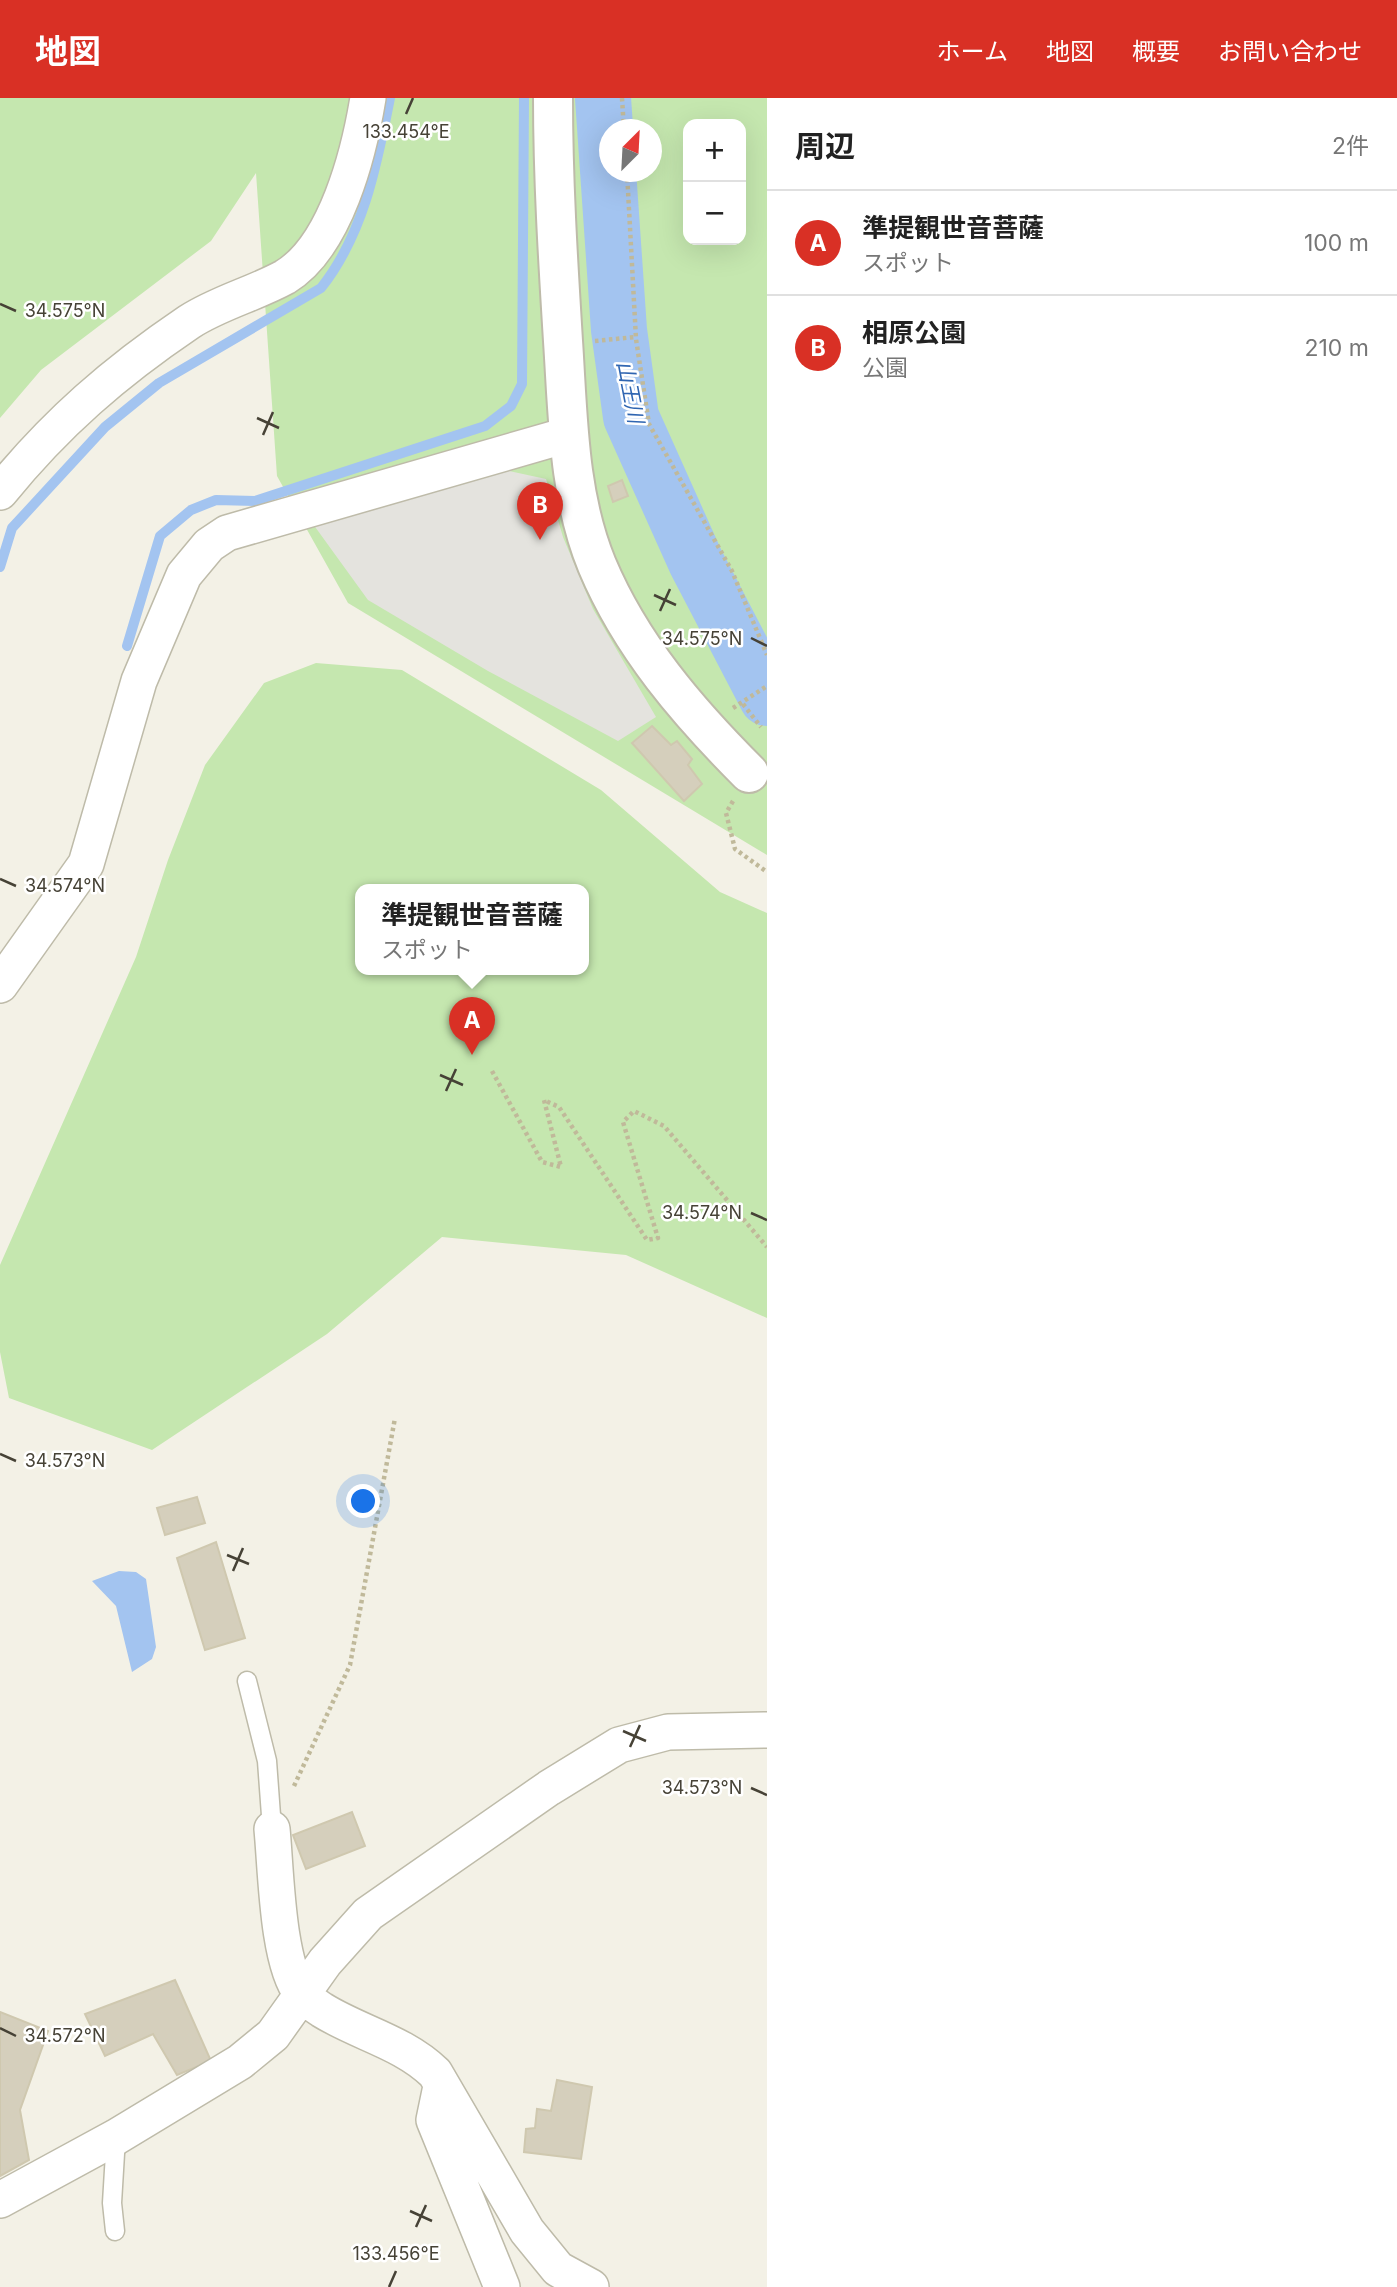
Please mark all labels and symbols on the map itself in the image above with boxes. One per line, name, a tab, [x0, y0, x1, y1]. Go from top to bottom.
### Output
north arrow	[599, 119, 662, 182]
text: 133.454°E	[362, 121, 450, 142]
text: 34.575°N	[25, 300, 105, 321]
water label: 山王川	[612, 359, 649, 427]
pin: B	[517, 482, 563, 540]
text: 34.575°N	[662, 628, 742, 649]
text: 34.574°N	[25, 875, 105, 896]
pin: A	[449, 997, 495, 1055]
text: 34.574°N	[662, 1202, 742, 1223]
text: 34.573°N	[25, 1450, 105, 1471]
your location	[346, 1484, 380, 1518]
text: 34.573°N	[662, 1777, 742, 1798]
text: 34.572°N	[25, 2025, 105, 2046]
text: 133.456°E	[352, 2243, 440, 2264]

